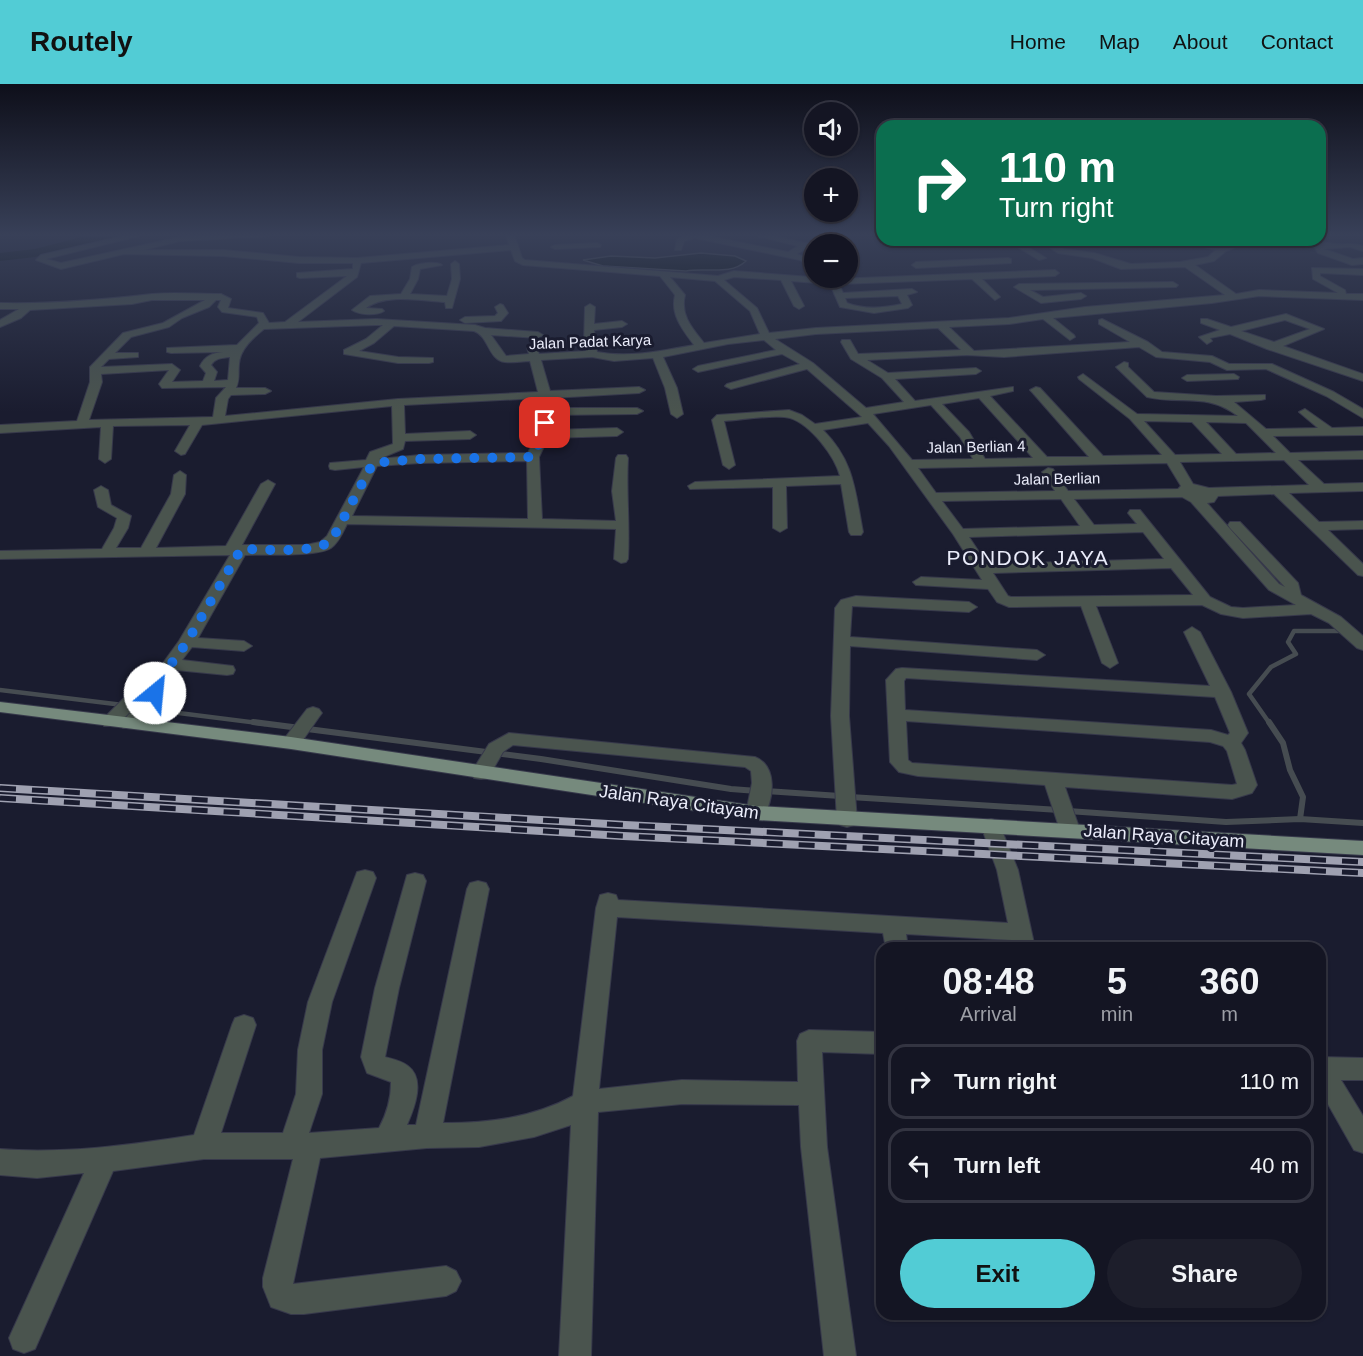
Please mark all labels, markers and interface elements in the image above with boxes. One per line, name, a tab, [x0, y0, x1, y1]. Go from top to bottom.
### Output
text: Routely	[30, 26, 133, 57]
text: Home	[1010, 30, 1066, 53]
text: Map	[1099, 30, 1140, 53]
text: About	[1173, 30, 1228, 53]
text: Contact	[1261, 30, 1333, 53]
map controls	[804, 102, 858, 288]
button: sound	[804, 102, 858, 156]
icon: right	[900, 144, 978, 222]
text: 110 m	[999, 144, 1116, 191]
button: +	[804, 168, 858, 222]
text: Turn right	[999, 193, 1114, 223]
button: −	[804, 234, 858, 288]
street label: Jalan Padat Karya	[528, 331, 652, 352]
pin	[519, 397, 570, 448]
icon: arrive	[528, 406, 561, 439]
street label: Jalan Berlian 4	[926, 437, 1026, 456]
street label: Jalan Berlian	[1013, 469, 1100, 488]
district label: PONDOK JAYA	[947, 546, 1109, 569]
position arrow	[123, 661, 187, 725]
street label: Jalan Raya Citayam	[598, 781, 760, 823]
street label: Jalan Raya Citayam	[1083, 820, 1245, 852]
text: 08:48	[942, 961, 1034, 1002]
text: 5	[1107, 961, 1127, 1002]
text: 360	[1199, 961, 1260, 1002]
text: Arrival	[960, 1003, 1017, 1025]
text: min	[1101, 1003, 1133, 1025]
text: m	[1221, 1003, 1238, 1025]
icon: right	[903, 1065, 936, 1098]
text: Turn right	[954, 1069, 1056, 1094]
text: 110 m	[1239, 1069, 1299, 1094]
icon: left	[903, 1149, 936, 1182]
text: Turn left	[954, 1153, 1040, 1178]
text: 40 m	[1250, 1153, 1299, 1178]
button: Exit	[900, 1239, 1095, 1308]
button: Share	[1107, 1239, 1302, 1308]

